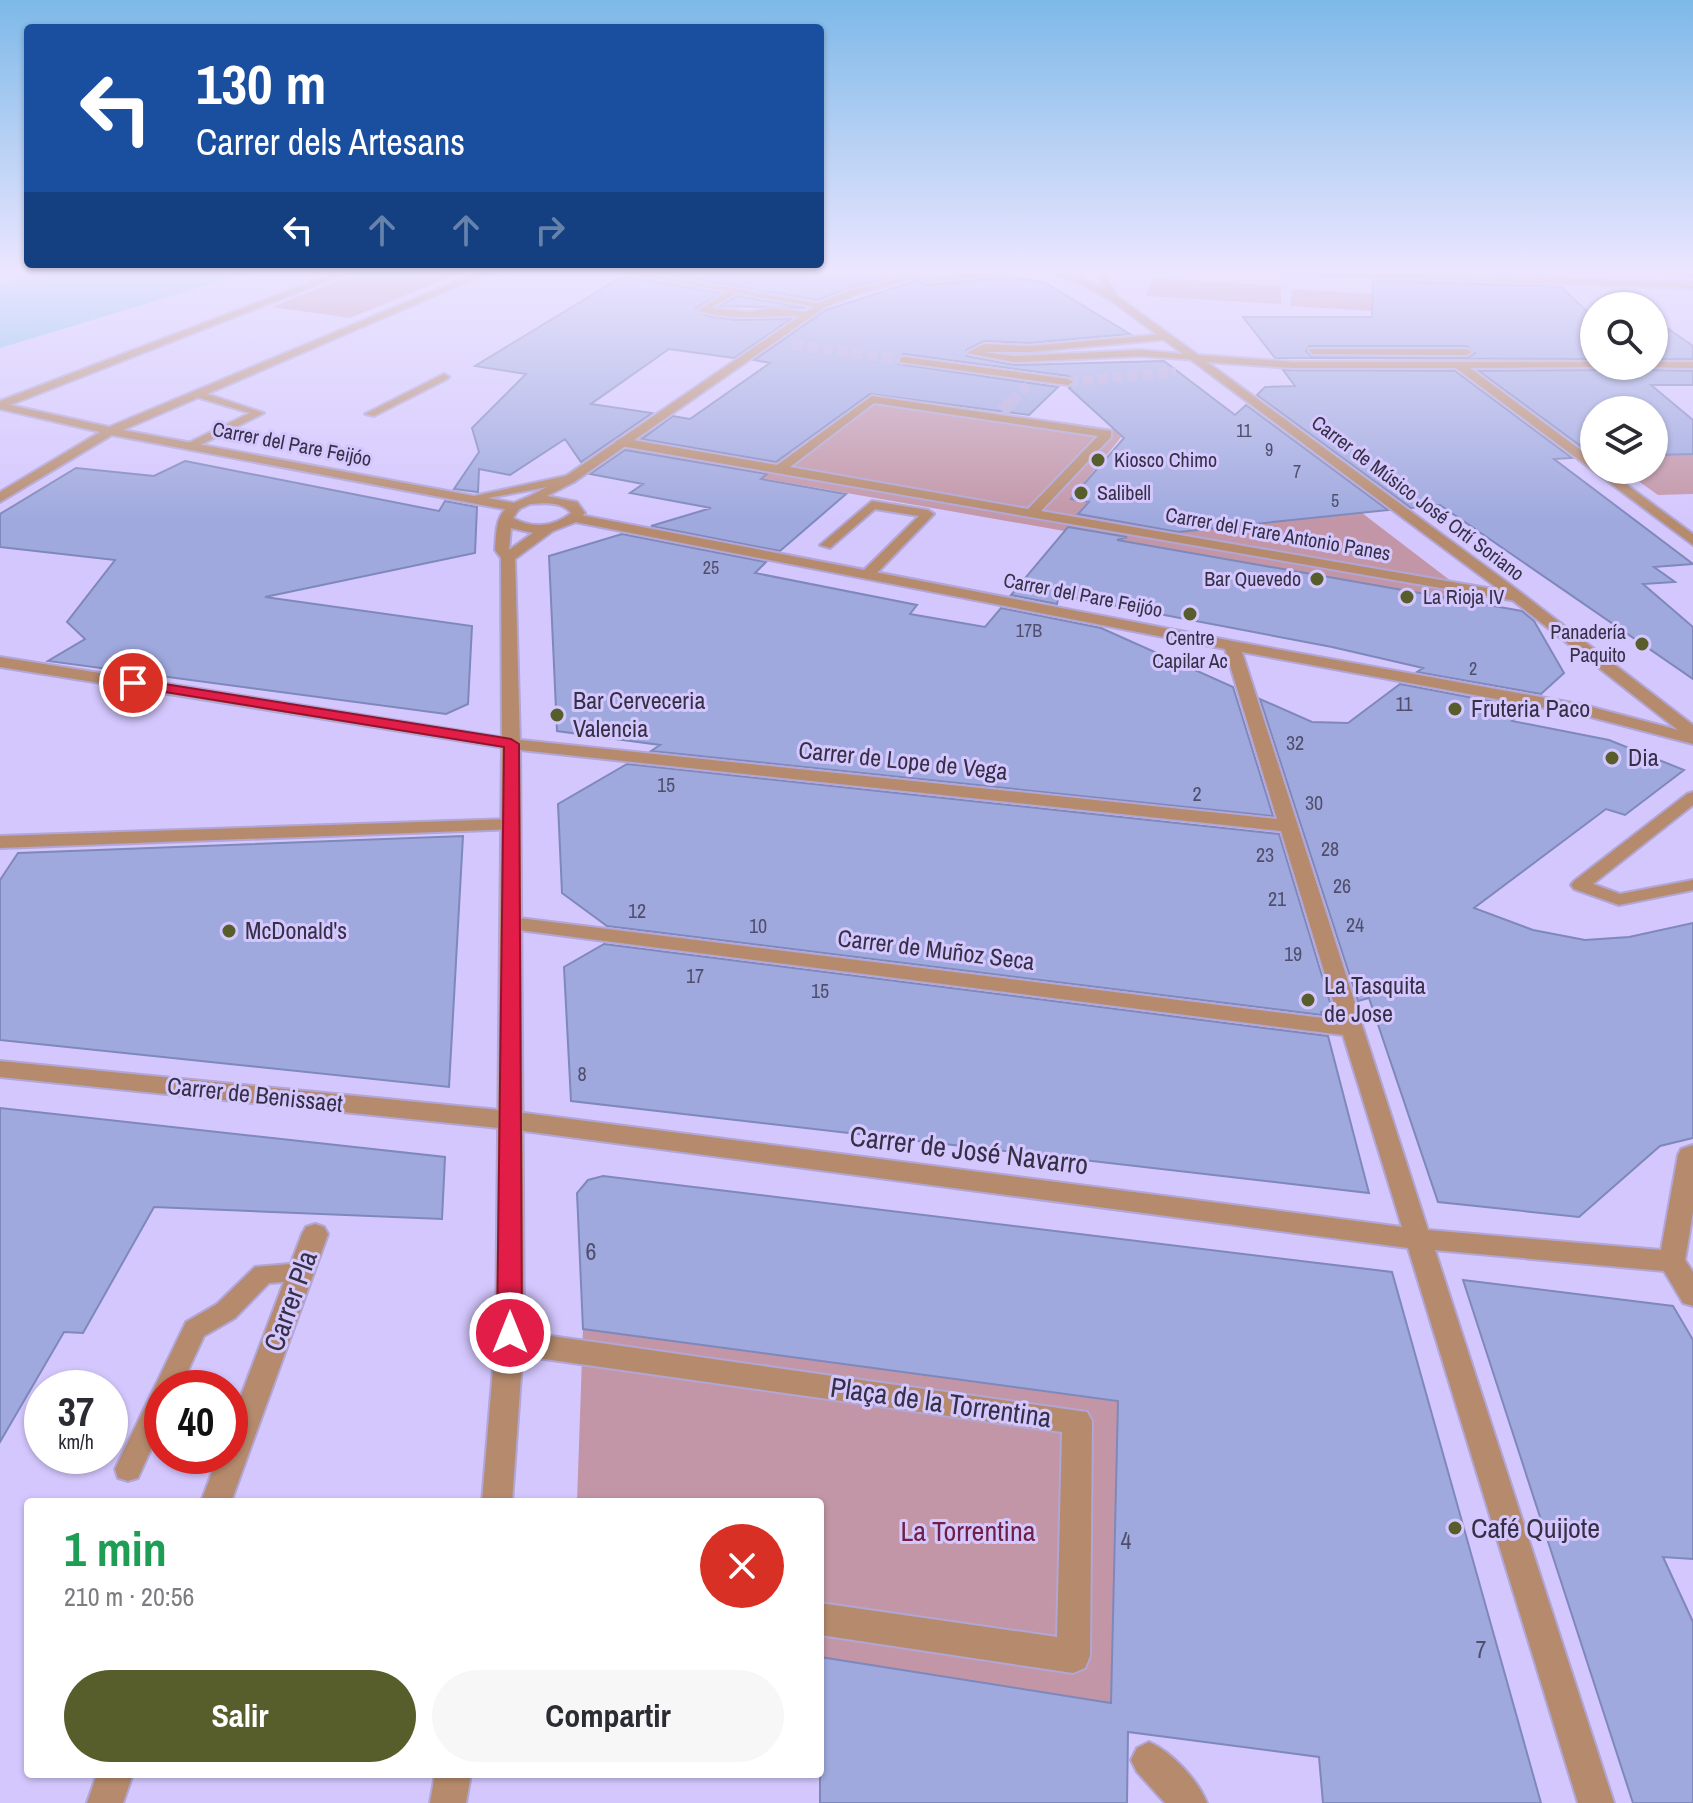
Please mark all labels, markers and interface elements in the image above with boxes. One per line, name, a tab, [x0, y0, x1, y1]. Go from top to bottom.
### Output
text: 130 m	[196, 46, 326, 121]
icon: left	[64, 56, 168, 160]
text: Carrer dels Artesans	[196, 118, 465, 166]
icon: left	[276, 208, 320, 252]
icon: ahead	[360, 208, 404, 252]
icon: ahead	[444, 208, 488, 252]
icon: right	[528, 208, 572, 252]
map controls	[1580, 292, 1668, 484]
button: search	[1580, 292, 1668, 380]
button: layers	[1580, 396, 1668, 484]
street label: Carrer de Músico José Ortí Soriano	[1306, 409, 1530, 587]
street label: Carrer del Pare Feijóo	[210, 415, 374, 472]
house number: 11	[1236, 418, 1252, 443]
house number: 9	[1265, 437, 1273, 462]
place label: Kiosco Chimo	[1114, 446, 1217, 473]
marker: Kiosco Chimo	[1089, 451, 1107, 469]
house number: 7	[1293, 459, 1301, 484]
place label: Salibell	[1097, 479, 1151, 506]
marker: Salibell	[1072, 484, 1090, 502]
house number: 5	[1331, 488, 1339, 513]
street label: Carrer del Frare Antonio Panes	[1164, 500, 1393, 567]
house number: 25	[703, 555, 719, 580]
place label: Bar Quevedo	[1204, 565, 1301, 592]
street label: Carrer del Pare Feijóo	[1001, 566, 1165, 623]
marker: Bar Quevedo	[1308, 570, 1326, 588]
place label: La Rioja IV	[1423, 583, 1504, 610]
marker: La Rioja IV	[1398, 588, 1416, 606]
marker: Centre Capilar Ac	[1181, 605, 1199, 623]
house number: 17B	[1016, 618, 1042, 643]
place label: Panadería Paquito	[1550, 618, 1626, 668]
place label: Centre Capilar Ac	[1152, 624, 1228, 674]
marker: Panadería Paquito	[1633, 635, 1651, 653]
pin	[99, 649, 167, 717]
house number: 2	[1469, 656, 1477, 681]
icon: arrive	[111, 661, 155, 705]
place label: Bar Cerveceria Valencia	[573, 684, 705, 744]
house number: 11	[1395, 690, 1413, 717]
place label: Fruteria Paco	[1471, 692, 1590, 724]
marker: Fruteria Paco	[1446, 700, 1464, 718]
marker: Bar Cerveceria Valencia	[548, 706, 566, 724]
house number: 32	[1286, 729, 1304, 756]
street label: Carrer de Lope de Vega	[797, 733, 1009, 787]
place label: Dia	[1628, 741, 1659, 773]
marker: Dia	[1603, 749, 1621, 767]
house number: 15	[657, 771, 675, 798]
house number: 2	[1192, 780, 1202, 807]
house number: 30	[1305, 789, 1323, 816]
house number: 28	[1321, 835, 1339, 862]
house number: 23	[1256, 841, 1274, 868]
house number: 26	[1333, 872, 1351, 899]
house number: 21	[1268, 885, 1286, 912]
house number: 12	[628, 897, 646, 924]
house number: 24	[1346, 911, 1364, 938]
house number: 10	[749, 912, 767, 939]
place label: McDonald's	[245, 914, 347, 946]
street label: Carrer de Muñoz Seca	[836, 921, 1036, 977]
marker: McDonald's	[220, 922, 238, 940]
house number: 19	[1284, 940, 1302, 967]
house number: 17	[686, 962, 704, 989]
place label: La Tasquita de Jose	[1324, 969, 1426, 1029]
house number: 15	[811, 977, 829, 1004]
marker: La Tasquita de Jose	[1299, 991, 1317, 1009]
house number: 8	[577, 1060, 587, 1087]
street label: Carrer de Benissaet	[166, 1069, 345, 1119]
street label: Carrer de José Navarro	[848, 1117, 1090, 1183]
house number: 6	[586, 1235, 596, 1267]
street label: Carrer Pla	[254, 1245, 326, 1357]
position arrow	[468, 1291, 552, 1375]
street label: Plaça de la Torrentina	[828, 1368, 1054, 1436]
speed limit sign: 40	[144, 1370, 248, 1474]
text: 37	[58, 1385, 94, 1438]
text: km/h	[58, 1428, 94, 1455]
place label: Café Quijote	[1471, 1509, 1600, 1547]
park label: La Torrentina	[901, 1512, 1036, 1550]
text: 1 min	[64, 1516, 167, 1581]
marker: Café Quijote	[1446, 1519, 1464, 1537]
button: close	[700, 1524, 784, 1608]
house number: 4	[1121, 1524, 1132, 1556]
text: 210 m · 20:56	[64, 1579, 194, 1614]
house number: 7	[1476, 1633, 1487, 1665]
button: Salir	[64, 1670, 416, 1762]
button: Compartir	[432, 1670, 784, 1762]

